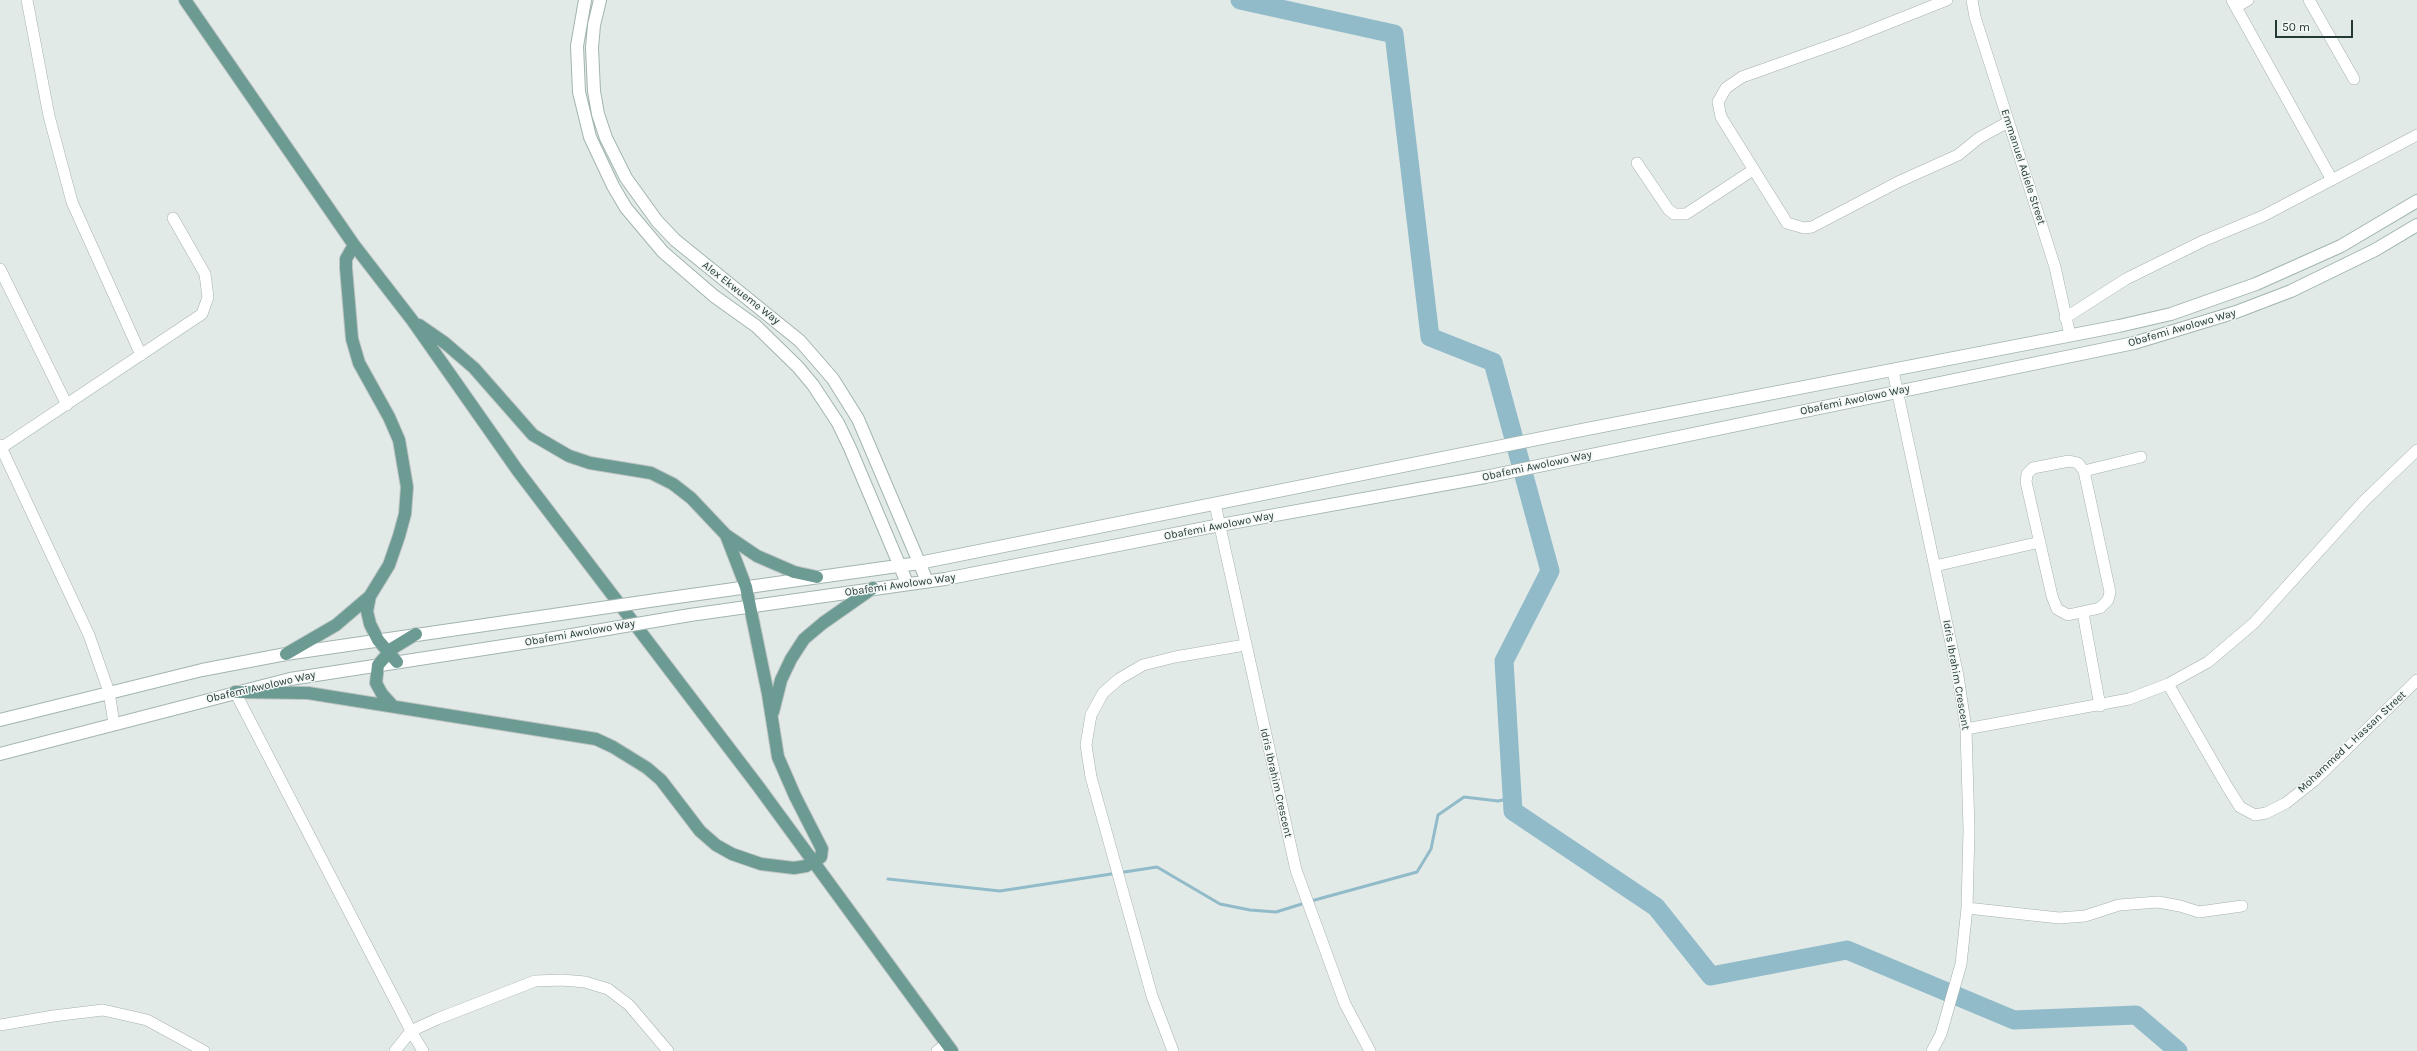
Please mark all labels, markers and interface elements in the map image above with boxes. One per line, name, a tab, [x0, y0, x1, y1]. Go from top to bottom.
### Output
scale bar	[2277, 12, 2355, 38]
text: 50 m	[2282, 20, 2310, 34]
street label: Emmanuel Adiele Street	[1998, 108, 2048, 226]
street label: Alex Ekwueme Way	[699, 259, 783, 327]
street label: Obafemi Awolowo Way	[2127, 306, 2237, 350]
street label: Obafemi Awolowo Way	[1799, 382, 1911, 418]
street label: Obafemi Awolowo Way	[1481, 448, 1593, 484]
street label: Obafemi Awolowo Way	[1163, 509, 1275, 543]
street label: Obafemi Awolowo Way	[844, 571, 956, 599]
street label: Obafemi Awolowo Way	[524, 617, 636, 649]
street label: Idris Ibrahim Crescent	[1940, 619, 1972, 731]
street label: Obafemi Awolowo Way	[205, 668, 317, 706]
street label: Mohammed L. Hassan Street	[2295, 688, 2409, 796]
street label: Idris Ibrahim Crescent	[1257, 727, 1295, 839]

